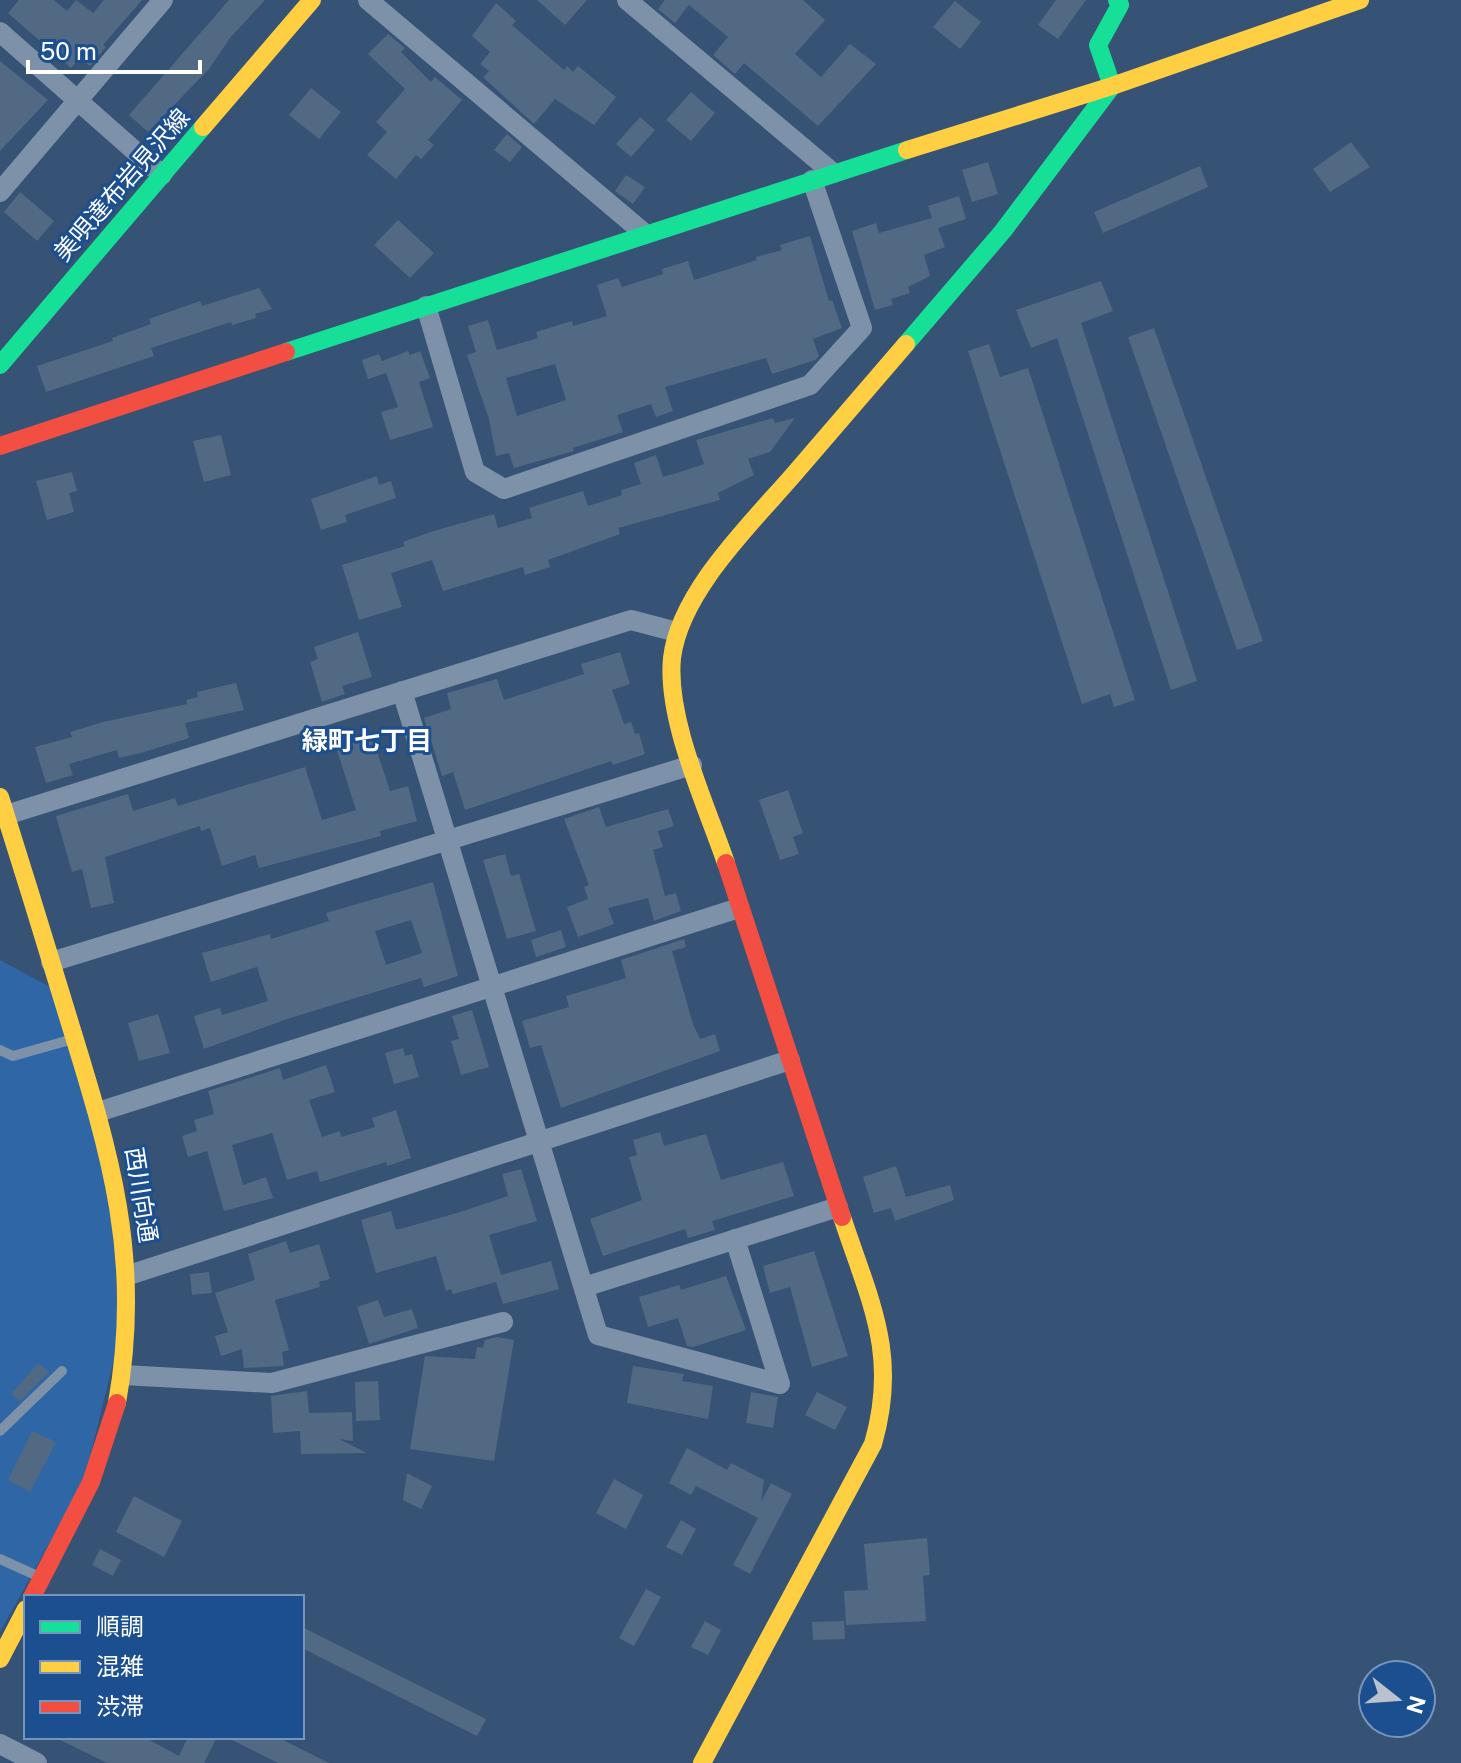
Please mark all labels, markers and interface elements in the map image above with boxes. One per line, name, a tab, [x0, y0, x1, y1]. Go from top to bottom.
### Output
scale bar	[28, 24, 200, 74]
text: 50 m	[40, 37, 97, 65]
street label: 美唄達布岩見沢線	[48, 103, 195, 266]
district label: 緑町七丁目	[302, 725, 432, 756]
street label: 西川向通	[121, 1145, 163, 1244]
legend	[24, 1595, 304, 1739]
text: 順調	[96, 1612, 144, 1640]
text: 混雑	[96, 1652, 144, 1680]
north arrow	[1357, 1659, 1437, 1739]
text: 渋滞	[96, 1692, 144, 1720]
text: N	[1401, 1693, 1431, 1717]

